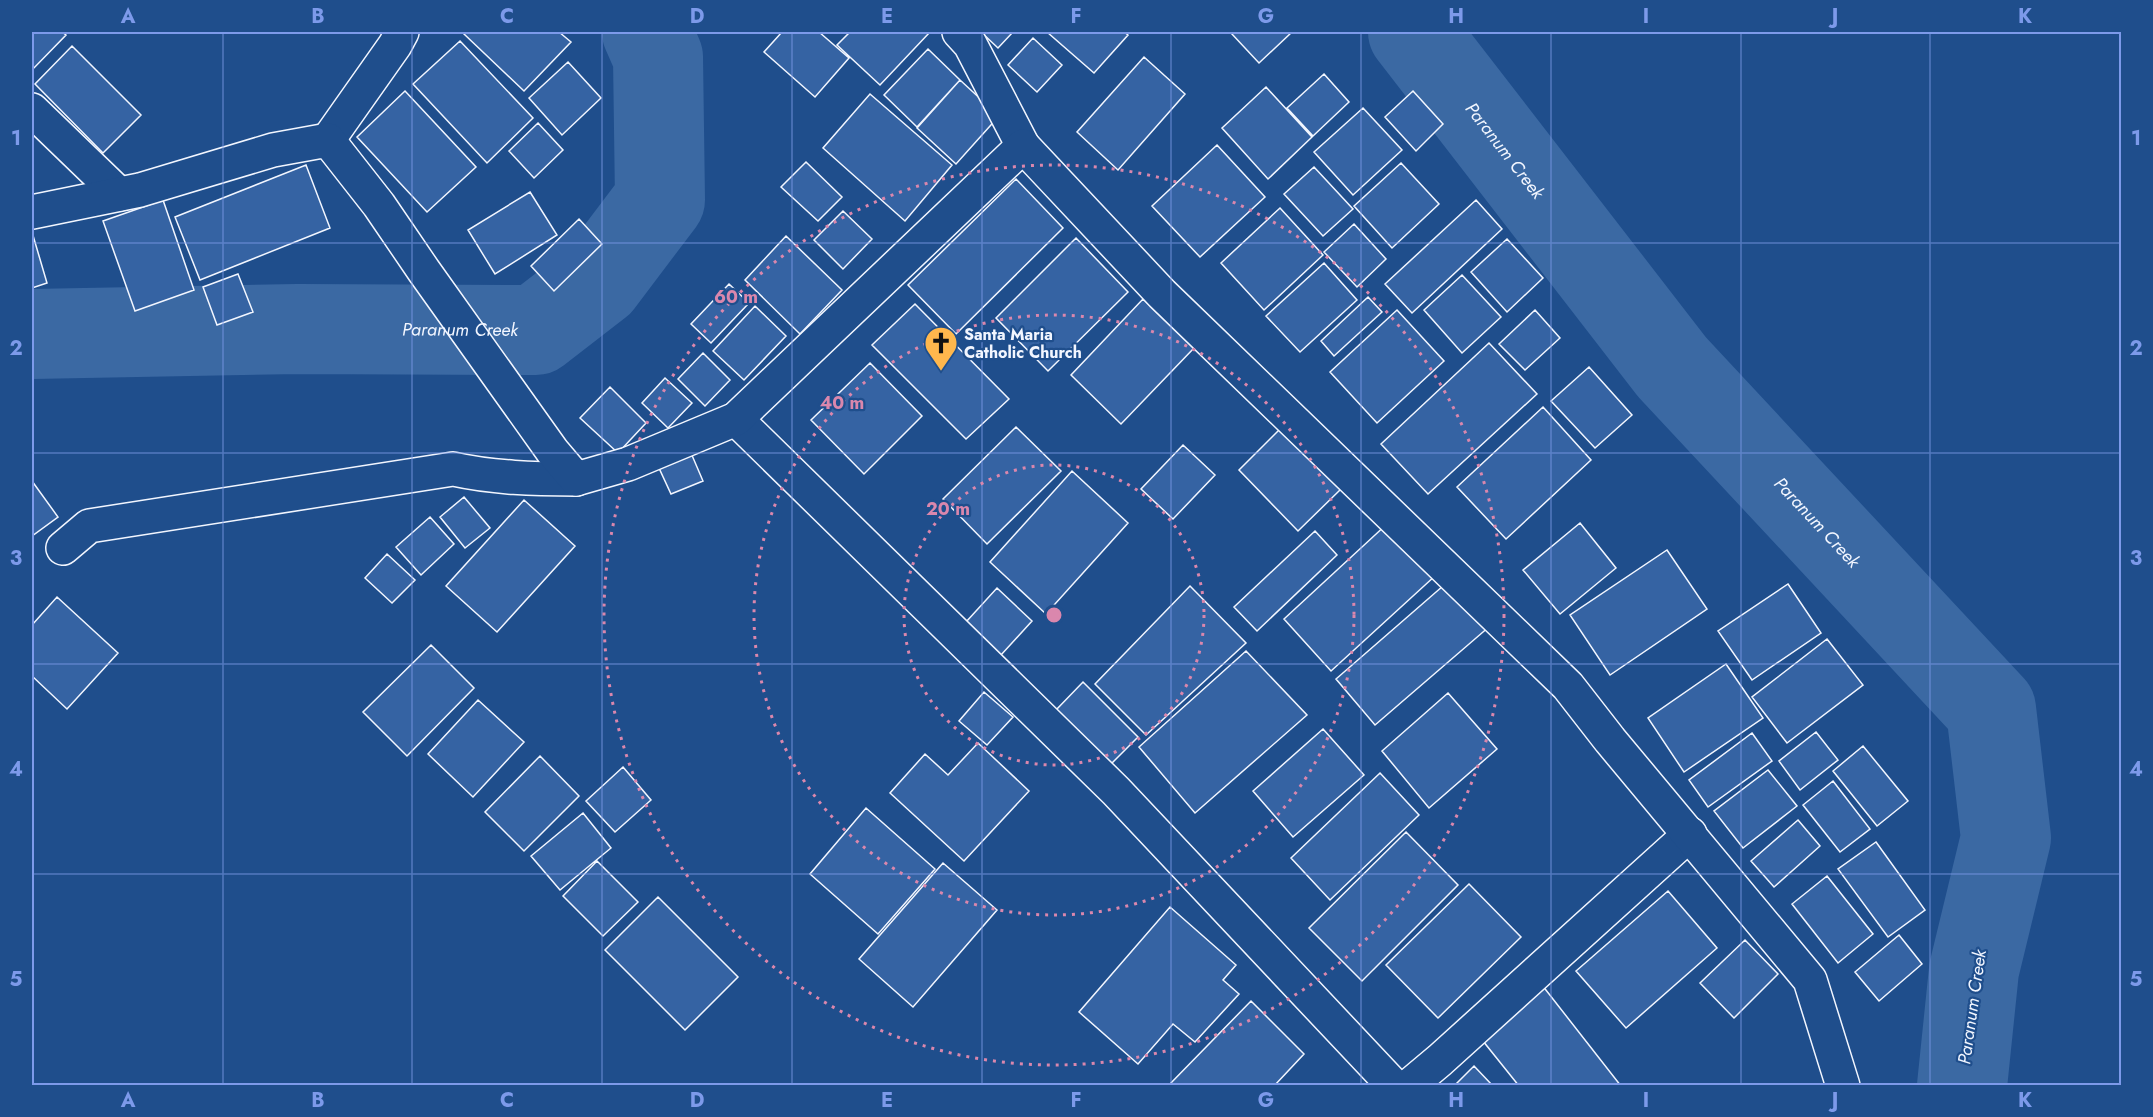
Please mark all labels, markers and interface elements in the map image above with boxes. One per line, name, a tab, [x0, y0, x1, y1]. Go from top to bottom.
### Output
text: A	[120, 2, 136, 31]
text: B	[311, 2, 325, 31]
text: C	[500, 2, 514, 31]
text: D	[690, 2, 704, 31]
text: E	[881, 2, 893, 31]
text: F	[1070, 2, 1082, 31]
text: G	[1258, 2, 1274, 31]
text: H	[1448, 2, 1464, 31]
text: I	[1643, 2, 1649, 31]
text: J	[1828, 2, 1838, 31]
text: K	[2018, 2, 2032, 31]
water label: Paranum Creek	[1459, 97, 1551, 205]
text: 1	[11, 124, 21, 153]
text: 1	[2131, 124, 2141, 153]
text: 60 m	[714, 284, 758, 310]
water label: Paranum Creek	[402, 316, 519, 343]
place label: Santa Maria Catholic Church	[964, 323, 1082, 364]
church icon: Santa Maria Catholic Church	[923, 325, 959, 372]
text: 2	[9, 334, 23, 363]
text: 2	[2129, 334, 2143, 363]
text: 40 m	[820, 390, 864, 416]
water label: Paranum Creek	[1768, 471, 1867, 575]
text: 20 m	[926, 496, 970, 522]
text: 3	[10, 544, 22, 573]
text: 3	[2130, 544, 2142, 573]
centre of rings	[1044, 605, 1064, 625]
text: 4	[9, 755, 23, 784]
text: 4	[2129, 755, 2143, 784]
water label: Paranum Creek	[1951, 947, 1993, 1066]
text: 5	[10, 965, 23, 994]
text: 5	[2130, 965, 2143, 994]
text: A	[120, 1086, 136, 1115]
text: B	[311, 1086, 325, 1115]
text: C	[500, 1086, 514, 1115]
text: D	[690, 1086, 704, 1115]
text: E	[881, 1086, 893, 1115]
text: F	[1070, 1086, 1082, 1115]
text: G	[1258, 1086, 1274, 1115]
text: H	[1448, 1086, 1464, 1115]
text: I	[1643, 1086, 1649, 1115]
text: J	[1828, 1086, 1838, 1115]
text: K	[2018, 1086, 2032, 1115]

